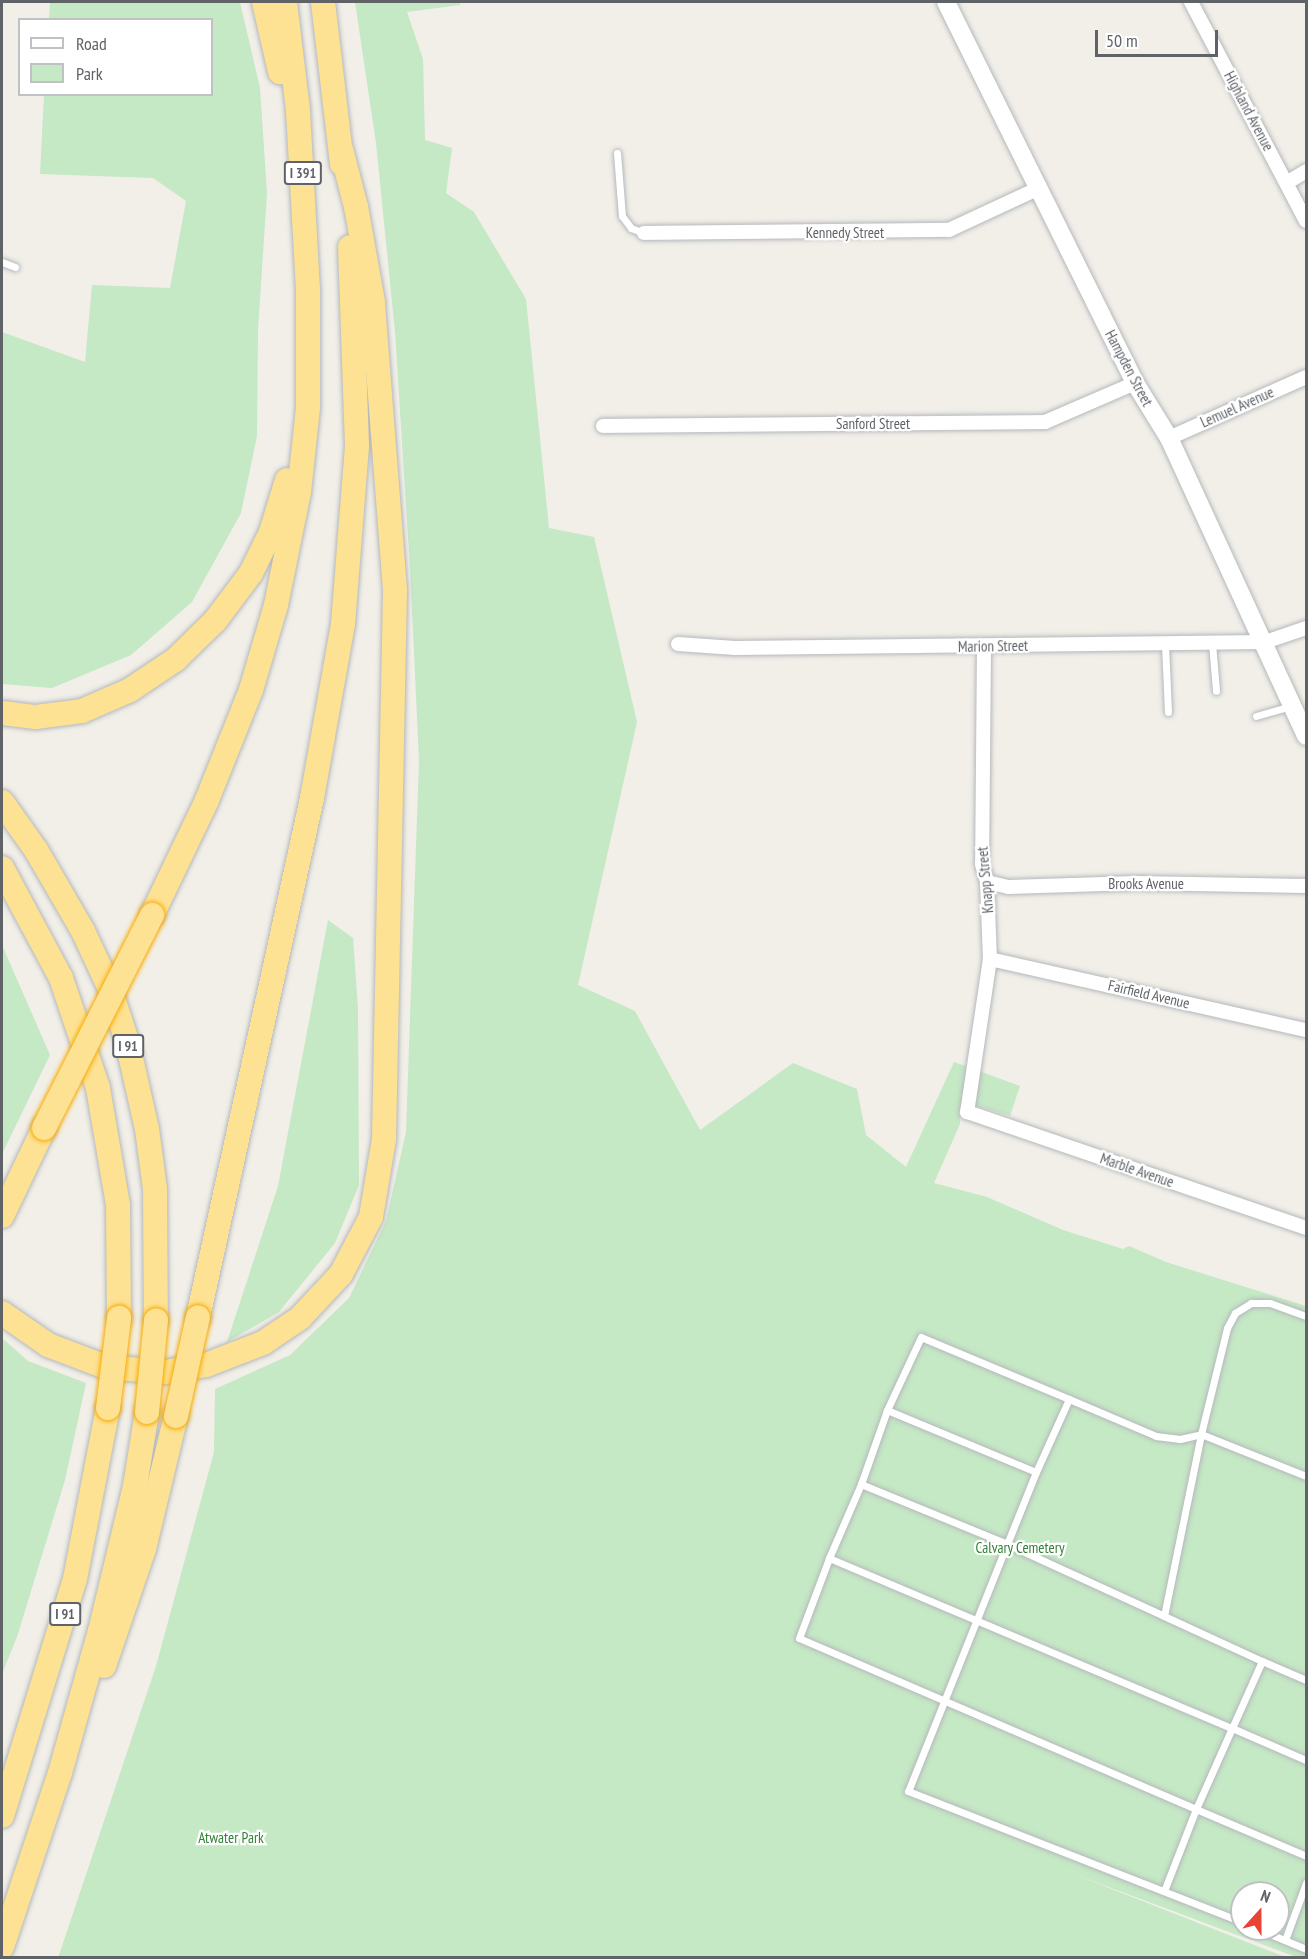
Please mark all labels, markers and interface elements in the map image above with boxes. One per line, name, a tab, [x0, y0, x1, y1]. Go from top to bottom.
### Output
legend	[18, 18, 213, 96]
scale bar	[1098, 18, 1221, 56]
text: 50 m	[1106, 29, 1138, 52]
text: Road	[76, 32, 107, 55]
text: Park	[76, 62, 103, 85]
street label: Highland Avenue	[1220, 68, 1278, 154]
road number: I 391	[284, 162, 322, 184]
street label: Kennedy Street	[806, 224, 884, 242]
street label: Hampden Street	[1101, 327, 1157, 409]
street label: Lemuel Avenue	[1197, 383, 1277, 431]
street label: Sanford Street	[836, 415, 910, 433]
street label: Marion Street	[958, 636, 1028, 656]
street label: Knapp Street	[973, 846, 997, 914]
street label: Brooks Avenue	[1108, 875, 1184, 893]
street label: Fairfield Avenue	[1106, 976, 1192, 1012]
road number: I 91	[112, 1035, 144, 1057]
street label: Marble Avenue	[1098, 1149, 1176, 1191]
park label: Calvary Cemetery	[975, 1539, 1065, 1557]
road number: I 91	[48, 1603, 82, 1625]
park label: Atwater Park	[198, 1829, 264, 1847]
north arrow	[1230, 1881, 1290, 1941]
text: N	[1258, 1885, 1273, 1907]

